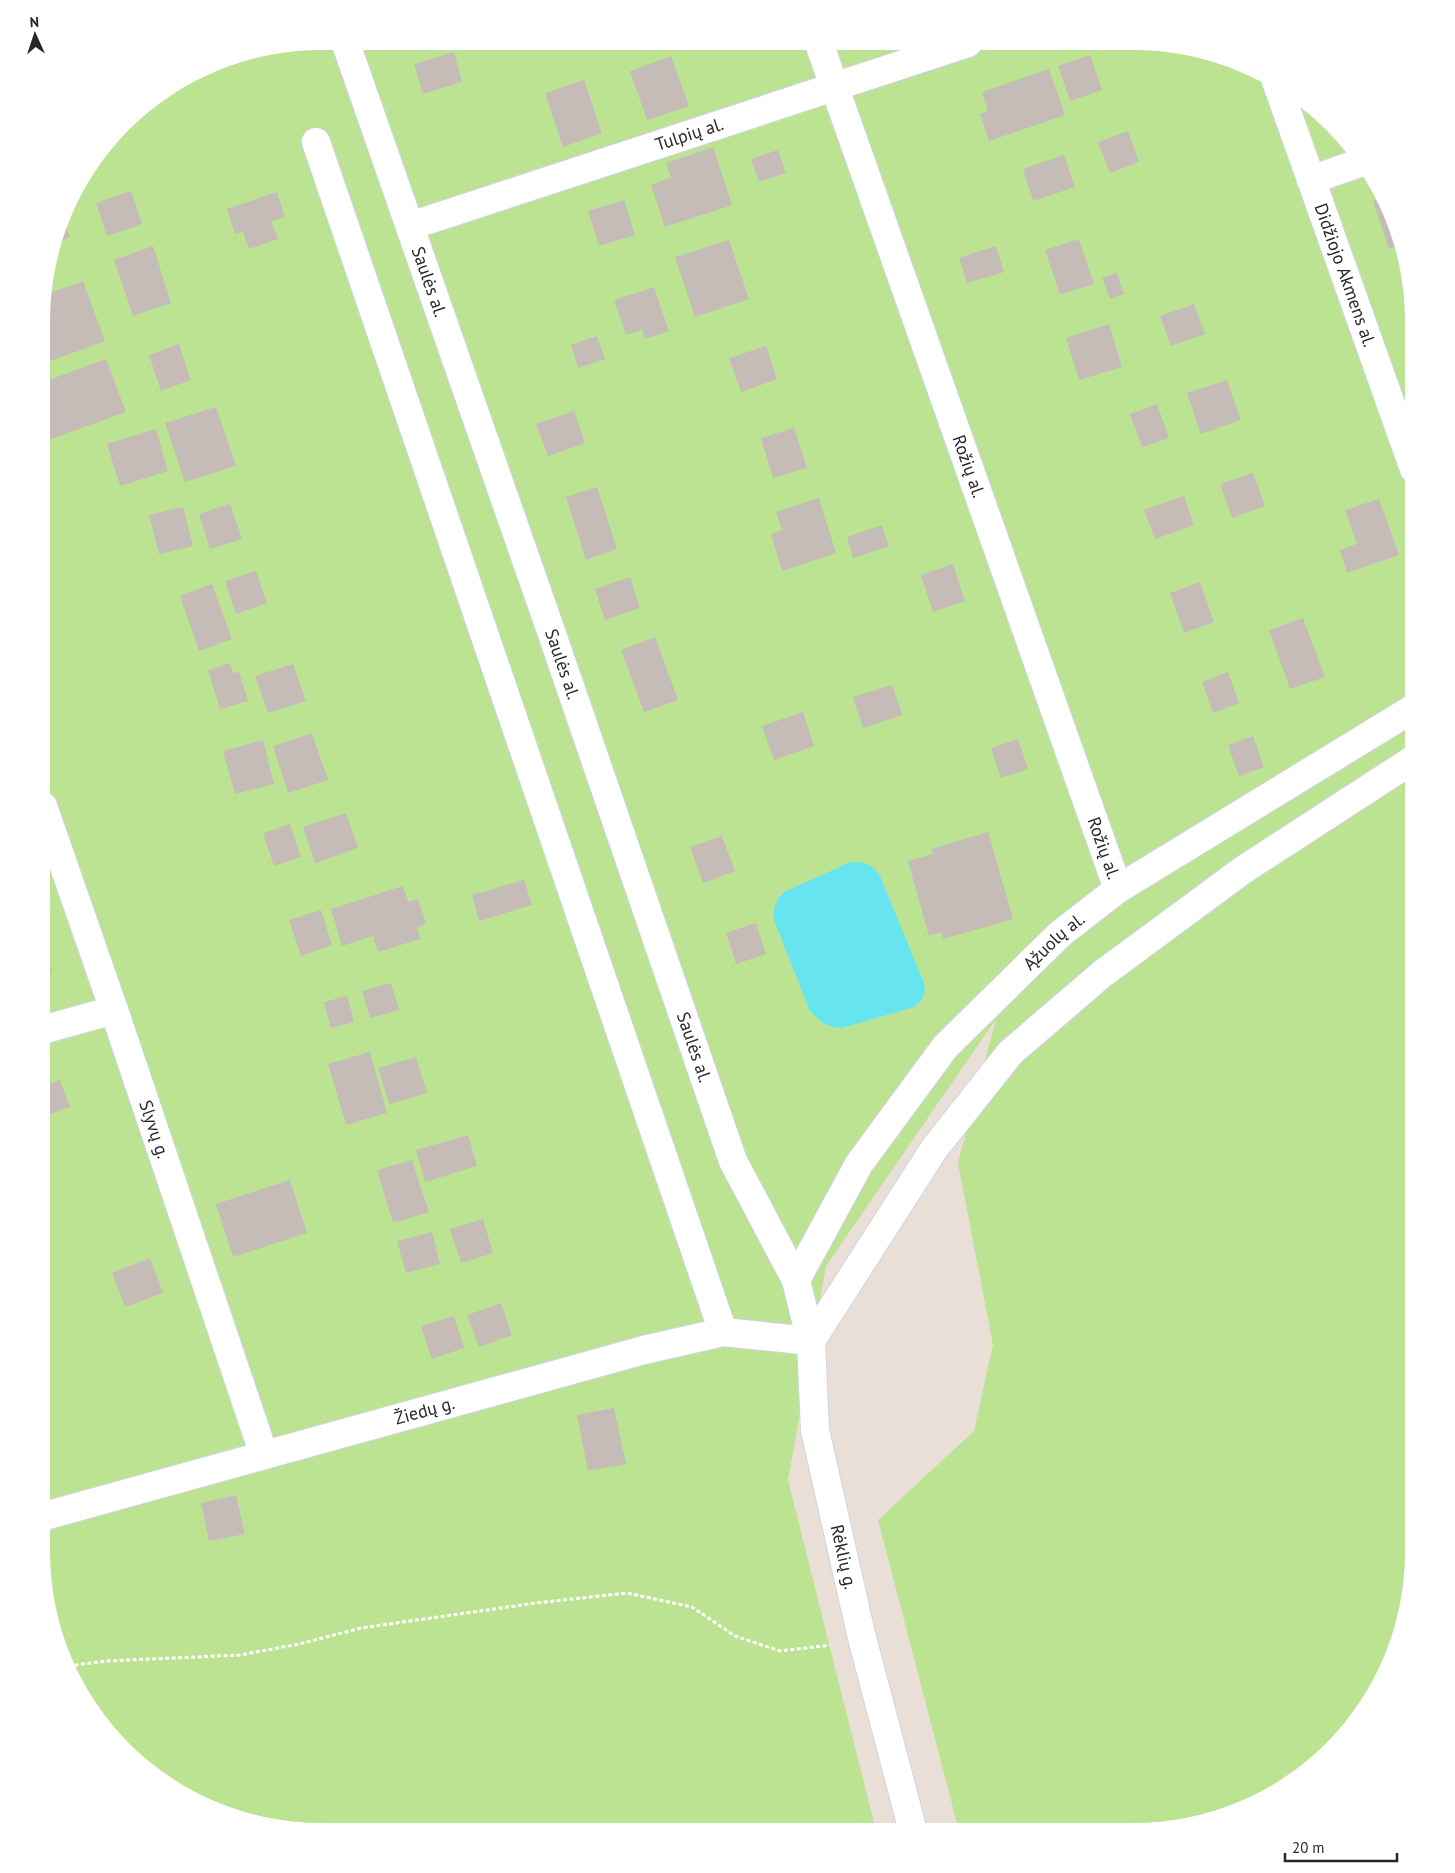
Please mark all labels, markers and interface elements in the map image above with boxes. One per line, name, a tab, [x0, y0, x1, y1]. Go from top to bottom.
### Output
north arrow	[10, 10, 60, 60]
text: N	[29, 13, 39, 31]
street label: Tulpių al.	[652, 112, 726, 156]
street label: Didžiojo Akmens al.	[1309, 200, 1382, 350]
street label: Saulės al.	[407, 243, 452, 320]
street label: Rožių al.	[947, 432, 991, 500]
street label: Saulės al.	[540, 626, 586, 702]
street label: Rožių al.	[1082, 814, 1126, 882]
street label: Ąžuolų al.	[1018, 907, 1089, 975]
street label: Saulės al.	[672, 1009, 717, 1085]
street label: Slyvų g.	[134, 1097, 175, 1161]
street label: Žiedų g.	[392, 1391, 457, 1430]
street label: Rėklių g.	[826, 1522, 863, 1591]
scale bar	[1285, 1830, 1398, 1862]
text: 20 m	[1292, 1838, 1325, 1857]

